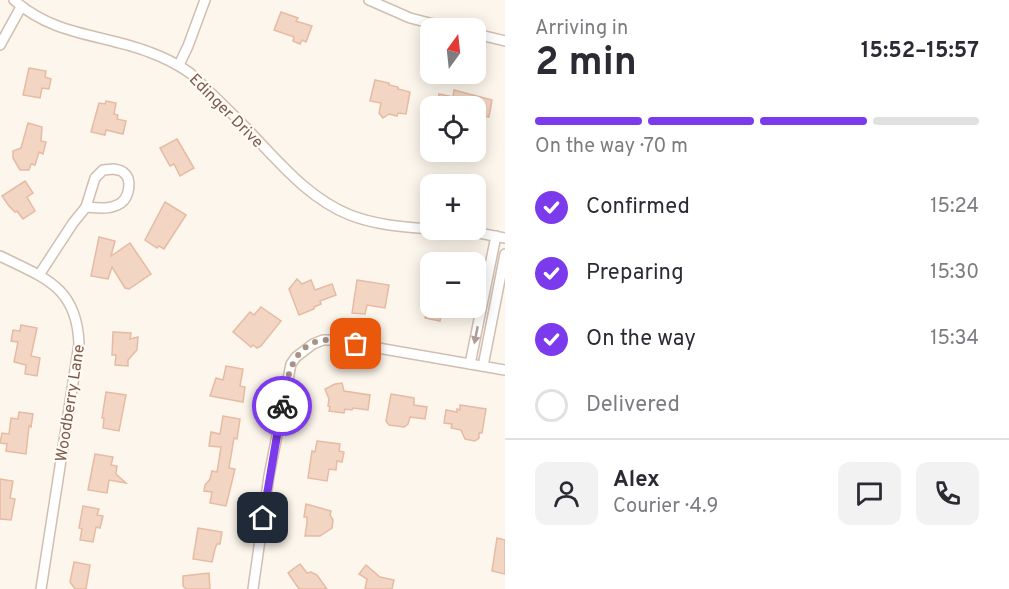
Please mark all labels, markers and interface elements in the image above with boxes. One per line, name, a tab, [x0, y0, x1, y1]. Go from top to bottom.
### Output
text: Arriving in	[535, 16, 628, 42]
north arrow	[420, 18, 486, 84]
map controls	[420, 18, 486, 318]
text: 15:52–15:57	[861, 38, 979, 65]
text: 2 min	[535, 40, 637, 89]
street label: Edinger Drive	[184, 70, 267, 153]
button: locate	[420, 96, 486, 162]
text: On the way · 70 m	[535, 134, 688, 160]
button: +	[420, 174, 486, 240]
icon: check	[535, 191, 568, 224]
text: Confirmed	[586, 194, 690, 221]
text: 15:24	[930, 194, 979, 220]
button: −	[420, 252, 486, 318]
icon: check	[535, 257, 568, 290]
text: Preparing	[586, 260, 684, 287]
text: 15:30	[930, 260, 979, 286]
pin	[330, 318, 381, 369]
icon: check	[535, 323, 568, 356]
one-way arrow	[471, 325, 480, 344]
text: On the way	[586, 326, 696, 353]
text: 15:34	[930, 326, 979, 352]
icon: bag	[339, 327, 372, 360]
street label: Woodberry Lane	[52, 343, 90, 463]
courier	[252, 376, 312, 436]
icon: bike	[266, 390, 299, 423]
text: Delivered	[586, 392, 680, 419]
button: person	[535, 462, 598, 525]
button: chat	[838, 462, 901, 525]
button: phone	[916, 462, 979, 525]
text: Alex	[613, 467, 660, 494]
pin	[237, 492, 288, 543]
text: Courier · 4.9	[613, 494, 718, 520]
icon: home	[246, 501, 279, 534]

